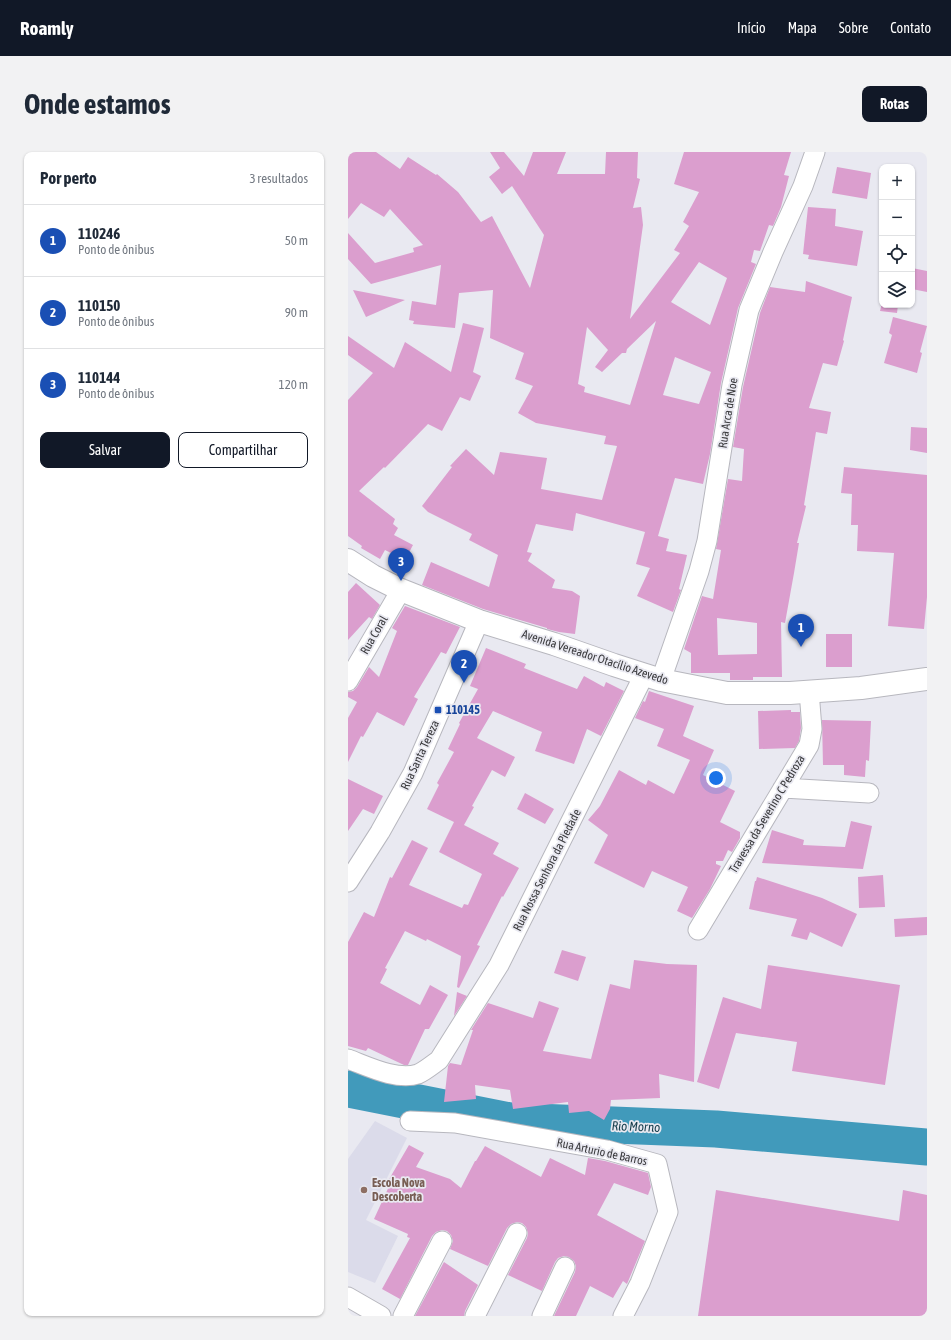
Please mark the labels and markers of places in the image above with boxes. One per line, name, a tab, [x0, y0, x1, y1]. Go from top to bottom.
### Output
pin: 3	[388, 548, 414, 581]
pin: 1	[788, 614, 814, 647]
pin: 2	[451, 650, 477, 683]
place label: 110145	[446, 703, 480, 717]
marker: 110145	[433, 705, 443, 715]
place label: Escola Nova Descoberta	[372, 1176, 425, 1204]
marker: Escola Nova Descoberta	[359, 1185, 369, 1195]

